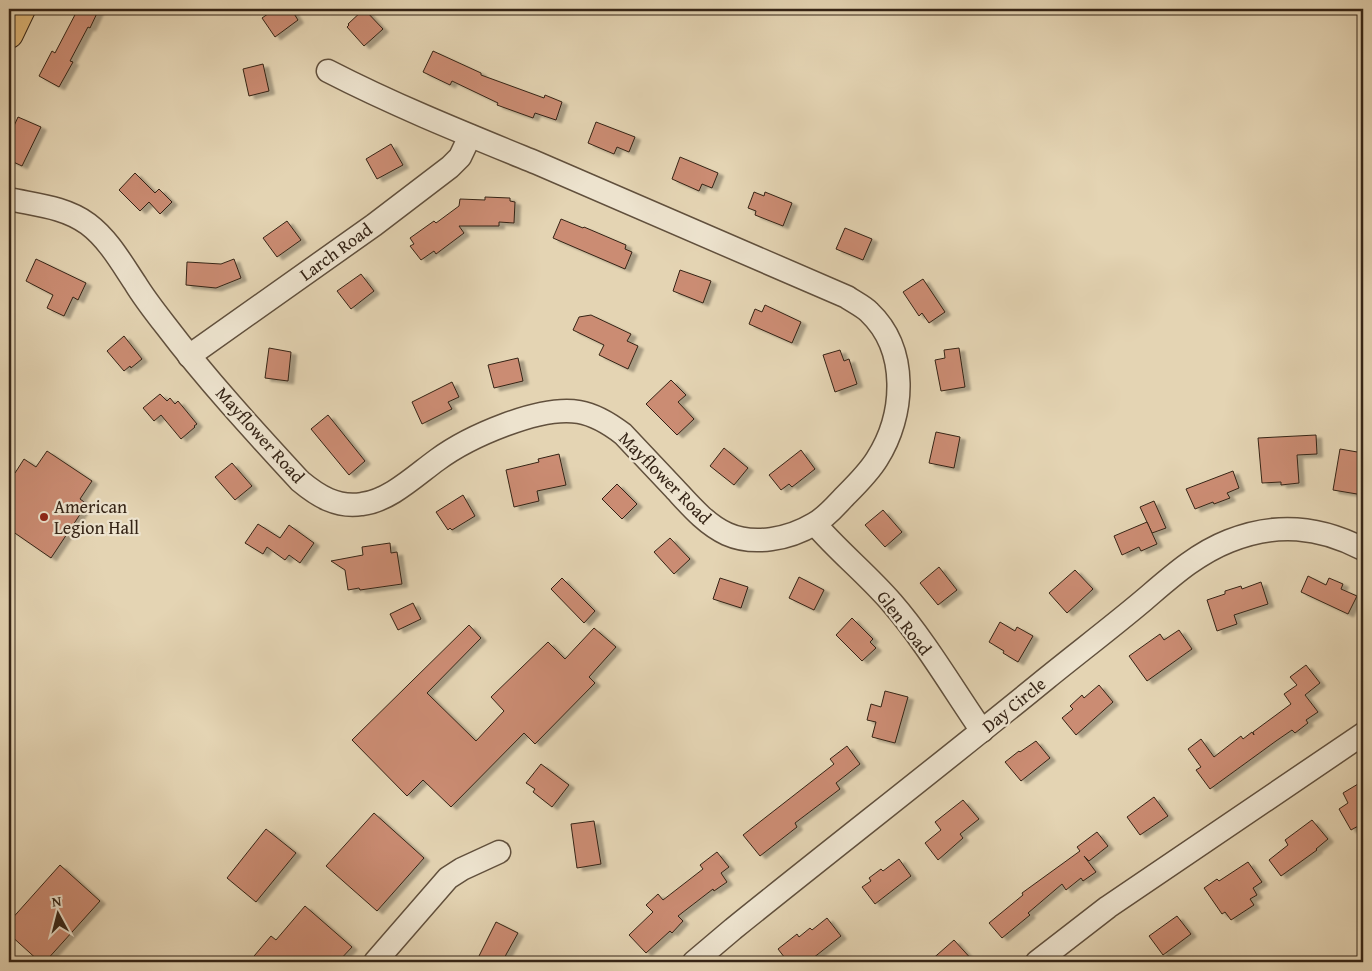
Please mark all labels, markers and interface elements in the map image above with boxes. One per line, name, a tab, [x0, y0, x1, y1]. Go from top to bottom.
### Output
street label: Larch Road	[294, 216, 378, 287]
street label: Mayflower Road	[210, 380, 311, 489]
street label: Mayflower Road	[613, 425, 718, 531]
place label: American Legion Hall	[54, 493, 139, 541]
marker: American Legion Hall	[38, 511, 50, 523]
street label: Glen Road	[870, 584, 939, 661]
street label: Day Circle	[976, 670, 1052, 739]
north arrow	[32, 888, 82, 938]
text: N	[51, 891, 63, 912]

